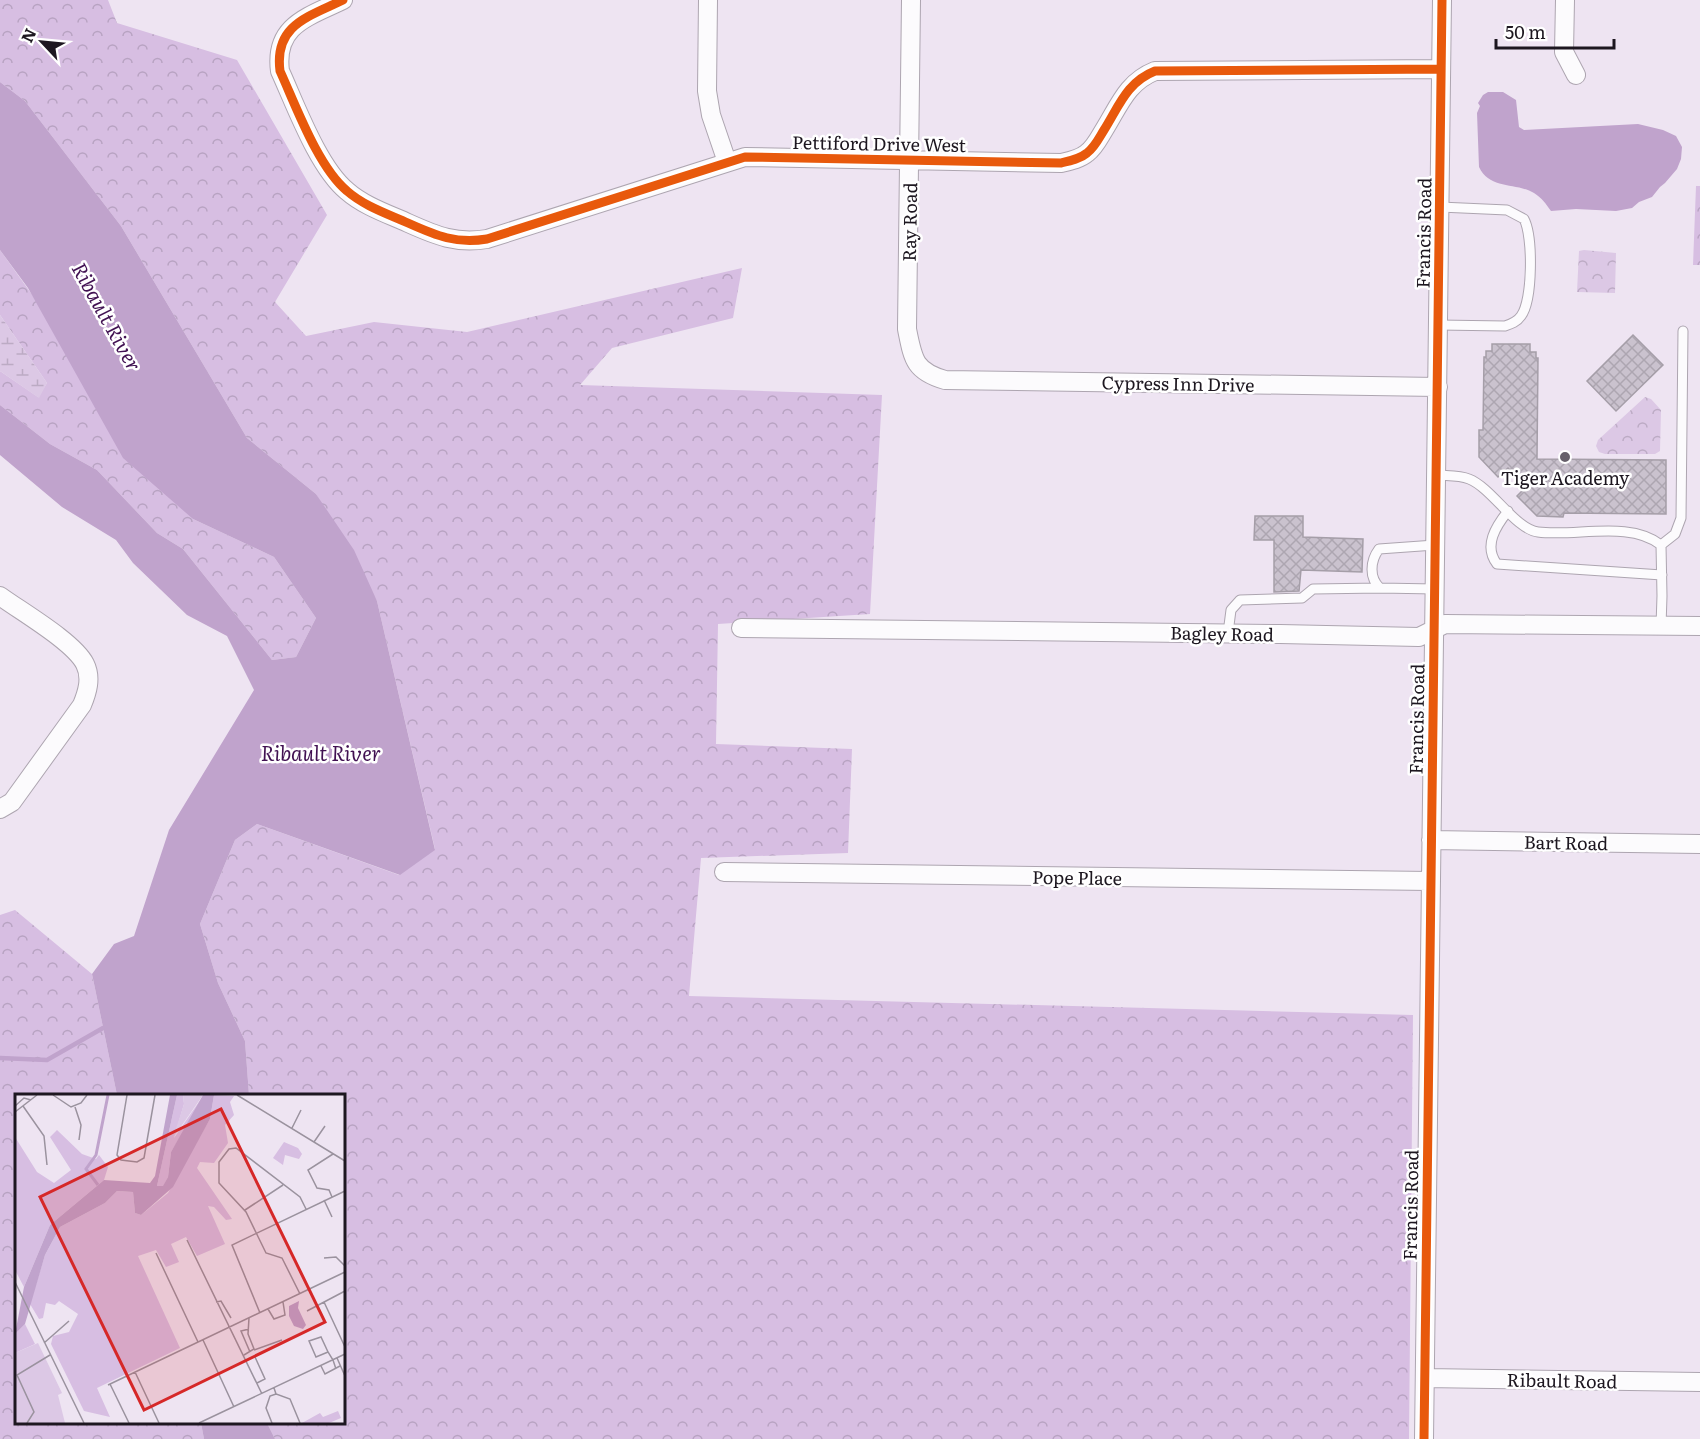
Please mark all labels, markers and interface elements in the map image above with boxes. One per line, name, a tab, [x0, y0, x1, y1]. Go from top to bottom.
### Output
north arrow	[12, 12, 72, 72]
scale bar	[1496, 12, 1614, 50]
text: 50 m	[1505, 18, 1546, 45]
text: N	[14, 24, 41, 46]
street label: Pettiford Drive West	[792, 128, 967, 158]
street label: Francis Road	[1409, 177, 1437, 289]
street label: Ray Road	[895, 182, 923, 262]
water label: Ribault River	[66, 256, 150, 376]
street label: Cypress Inn Drive	[1101, 368, 1255, 398]
marker: Tiger Academy	[1558, 450, 1572, 464]
place label: Tiger Academy	[1501, 464, 1630, 491]
street label: Bagley Road	[1170, 619, 1274, 647]
street label: Francis Road	[1402, 663, 1430, 775]
water label: Ribault River	[261, 737, 381, 767]
street label: Bart Road	[1524, 828, 1608, 856]
street label: Pope Place	[1032, 863, 1122, 891]
inset map	[15, 1094, 345, 1424]
street label: Francis Road	[1396, 1149, 1424, 1261]
street label: Ribault Road	[1506, 1366, 1618, 1394]

